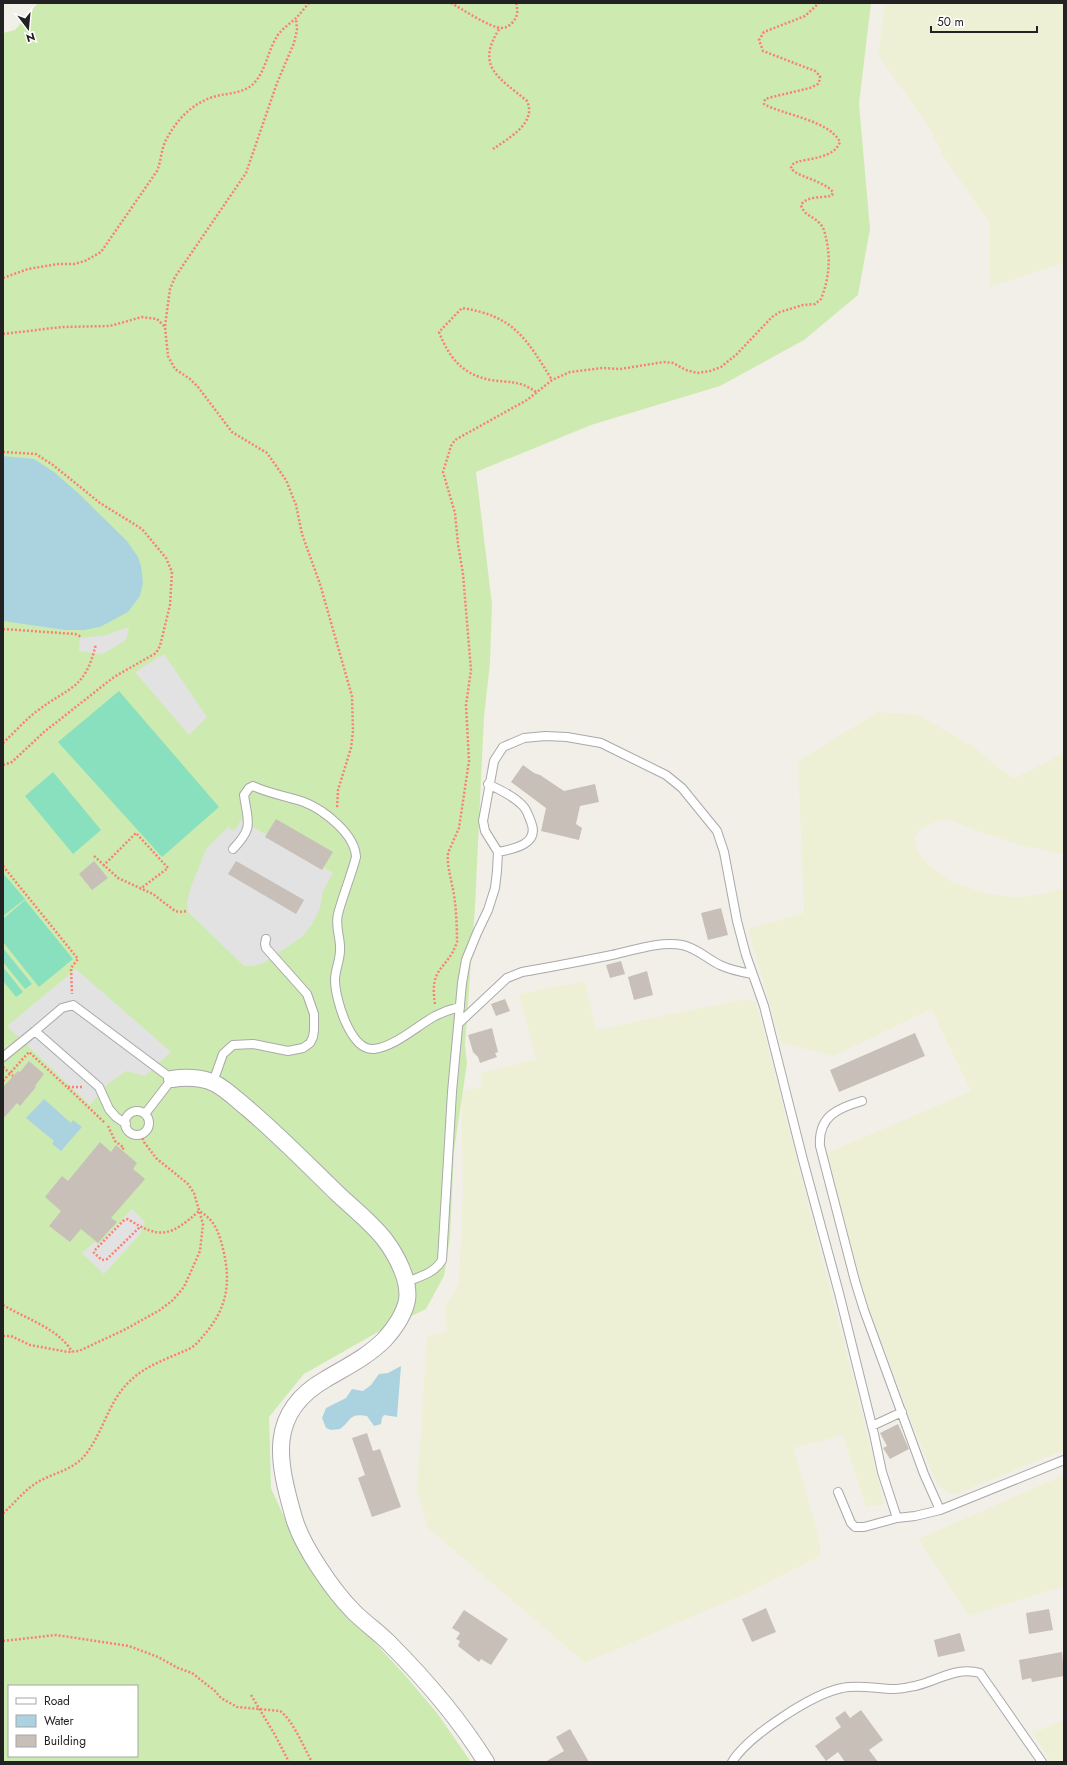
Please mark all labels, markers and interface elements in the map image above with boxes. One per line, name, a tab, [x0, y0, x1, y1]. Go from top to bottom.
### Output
north arrow	[8, 8, 48, 48]
scale bar	[931, 8, 1037, 34]
text: 50 m	[937, 13, 964, 31]
text: N	[24, 29, 37, 47]
legend	[8, 1685, 138, 1757]
text: Road	[44, 1692, 70, 1710]
text: Water	[44, 1712, 75, 1730]
text: Building	[44, 1732, 86, 1750]

